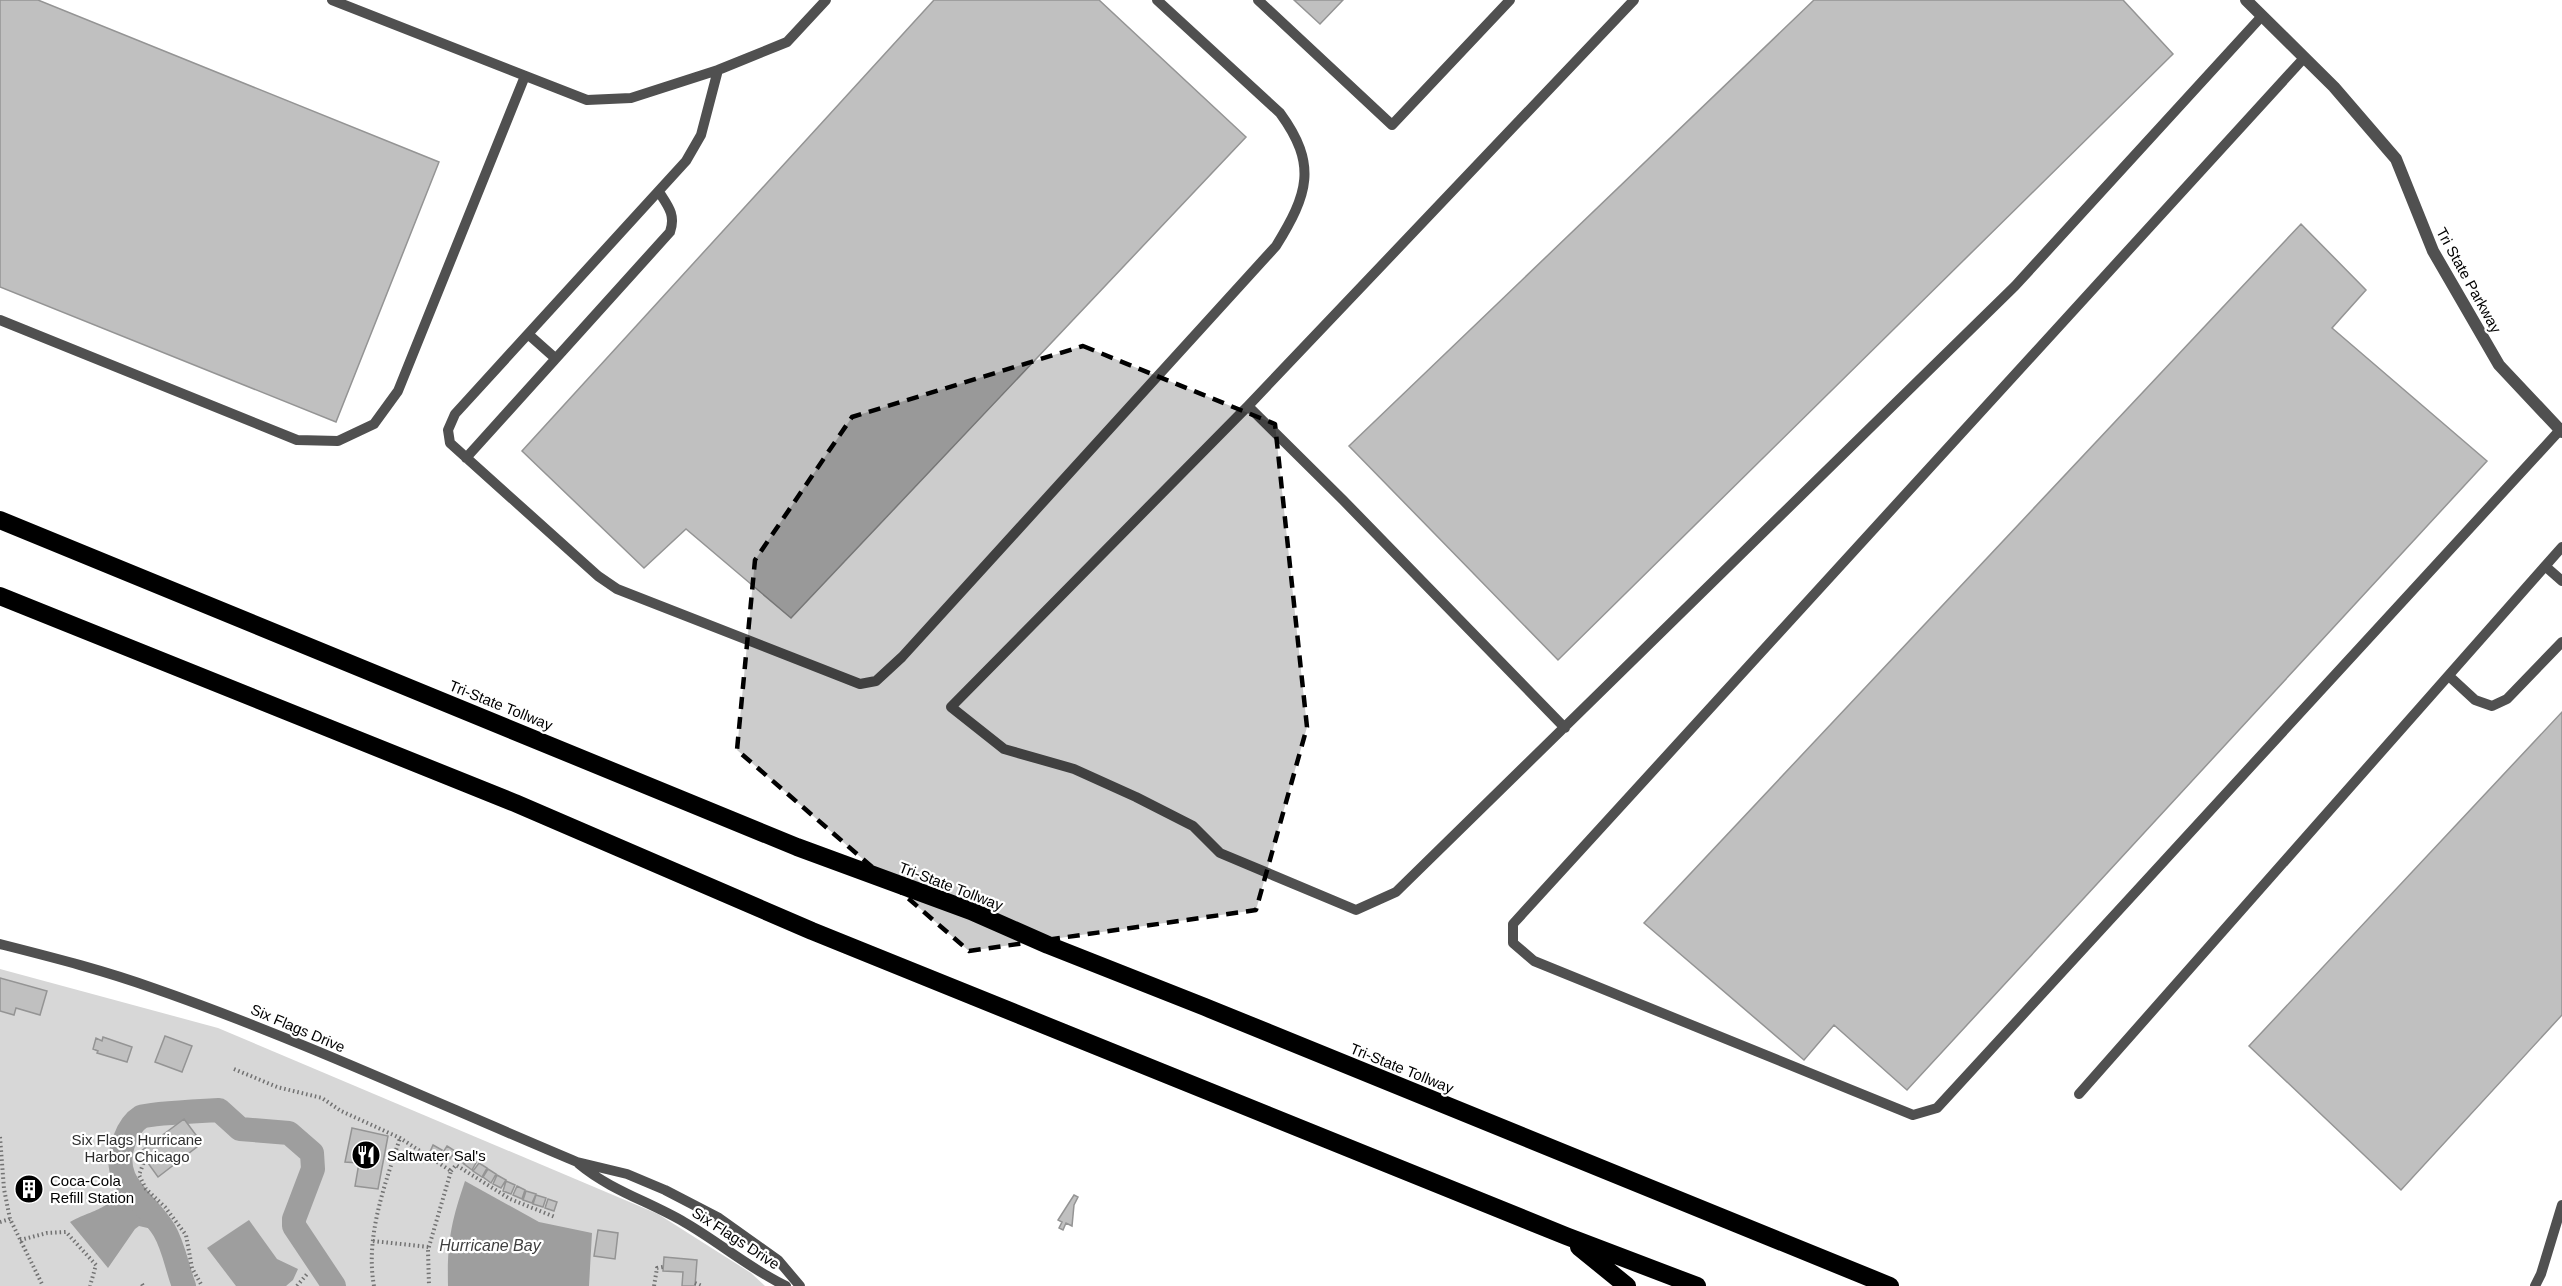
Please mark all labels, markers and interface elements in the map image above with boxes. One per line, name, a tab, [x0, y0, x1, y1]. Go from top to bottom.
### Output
street label: Tri State Parkway	[2433, 224, 2505, 336]
street label: Tri-State Tollway	[447, 677, 556, 734]
street label: Tri-State Tollway	[897, 858, 1006, 914]
street label: Six Flags Drive	[248, 1000, 348, 1056]
street label: Tri-State Tollway	[1348, 1040, 1457, 1097]
park label: Six Flags Hurricane Harbor Chicago	[72, 1131, 202, 1165]
restaurant icon: Saltwater Sal's	[350, 1139, 382, 1171]
place label: Saltwater Sal's	[387, 1147, 486, 1164]
place label: Coca-Cola Refill Station	[50, 1172, 134, 1206]
building icon: Coca-Cola Refill Station	[13, 1173, 45, 1205]
street label: Six Flags Drive	[689, 1203, 783, 1273]
water label: Hurricane Bay	[439, 1237, 542, 1254]

